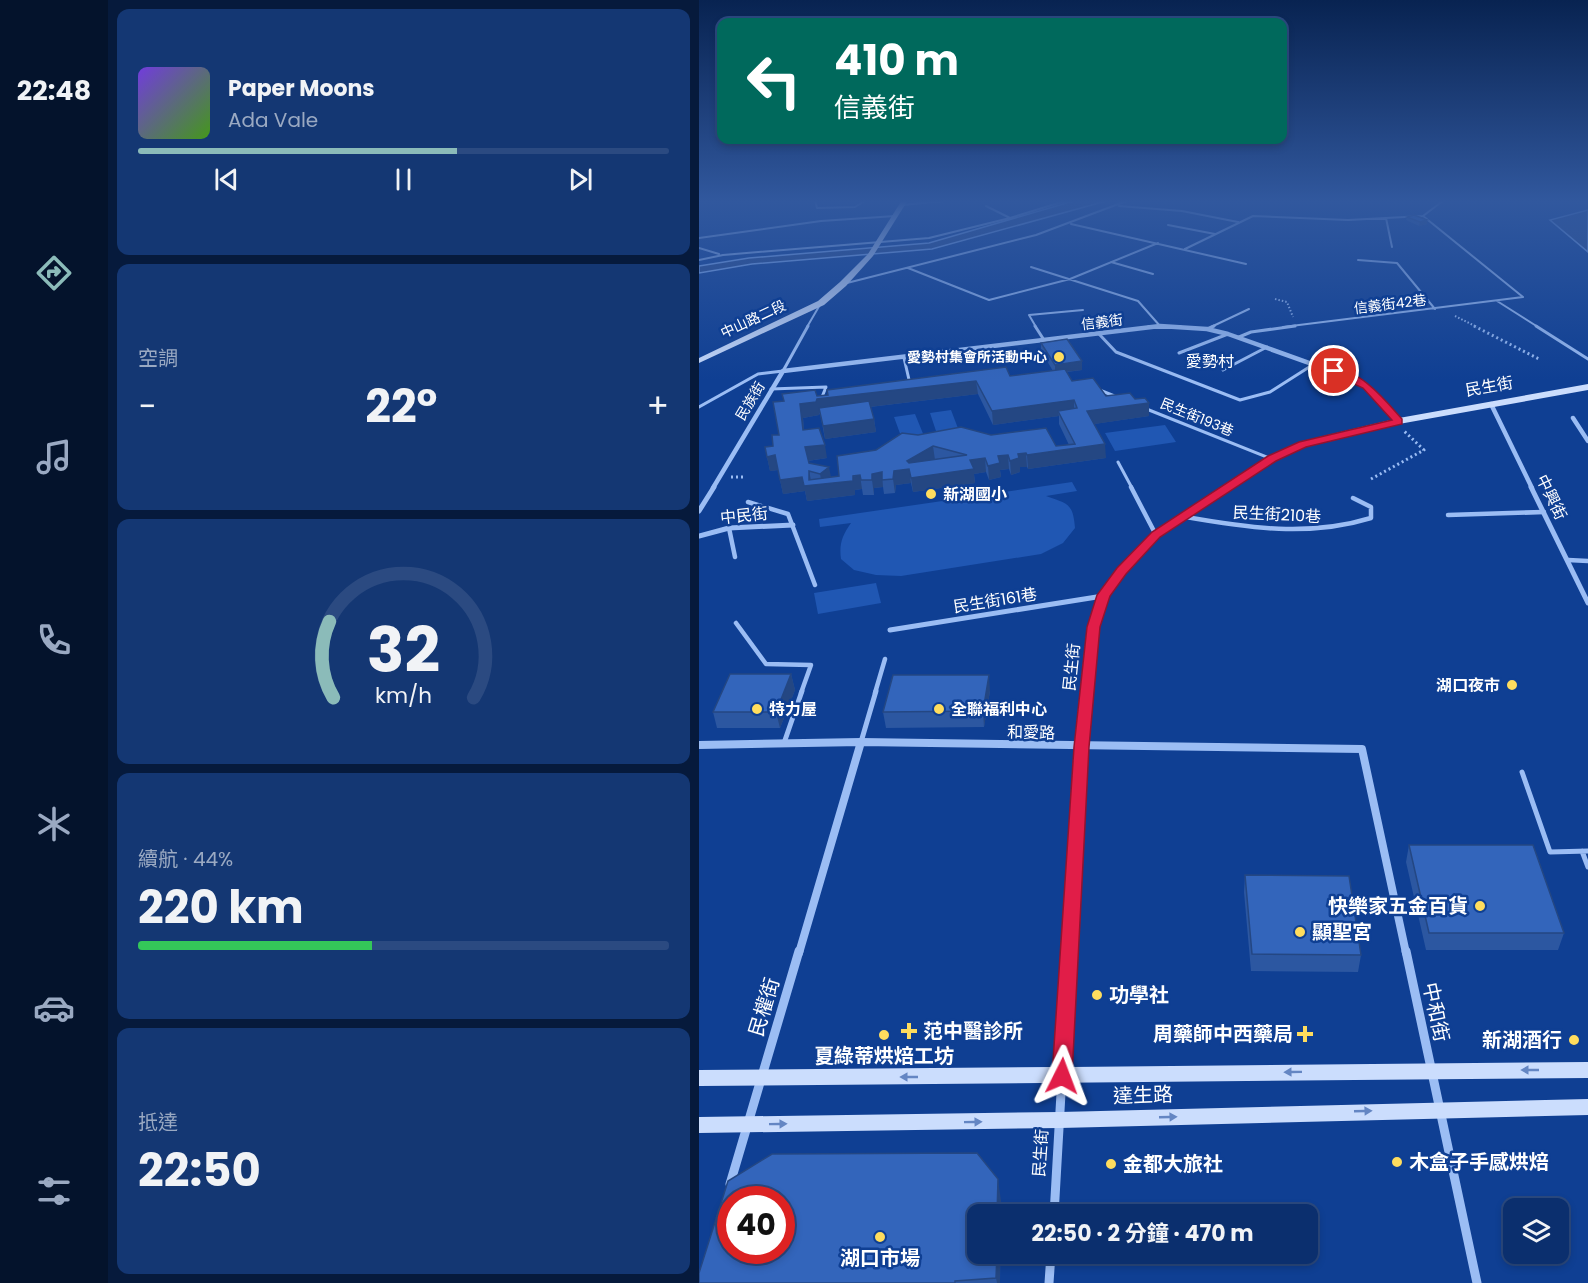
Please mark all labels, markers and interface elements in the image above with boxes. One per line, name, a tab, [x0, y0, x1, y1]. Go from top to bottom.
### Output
text: 410 m	[834, 31, 959, 90]
icon: left	[735, 42, 813, 120]
text: 22:48	[17, 72, 91, 109]
text: Paper Moons	[228, 73, 375, 104]
text: 信義街	[834, 89, 915, 126]
text: Ada Vale	[228, 106, 318, 134]
icon: previous	[210, 163, 243, 196]
icon: pause	[387, 163, 420, 196]
icon: next	[564, 163, 597, 196]
icon: directions	[33, 252, 75, 294]
street label: 信義街42巷	[1353, 290, 1427, 318]
street label: 中山路二段	[717, 295, 789, 343]
street label: 信義街	[1080, 310, 1124, 334]
text: 空調	[138, 344, 178, 372]
pin	[1308, 345, 1359, 396]
place label: 愛勢村集會所活動中心	[907, 347, 1047, 367]
marker: 愛勢村集會所活動中心	[1052, 350, 1066, 364]
district label: 愛勢村	[1186, 350, 1234, 373]
icon: arrive	[1317, 354, 1350, 387]
street label: 民生街	[1463, 371, 1515, 402]
text: 22°	[365, 375, 437, 438]
street label: 民族街	[731, 378, 769, 424]
text: −	[138, 383, 156, 430]
text: +	[646, 383, 669, 430]
street label: 民生街193巷	[1157, 393, 1237, 441]
icon: music	[33, 436, 75, 478]
street label: 中興街	[1531, 471, 1572, 524]
place label: 新湖國小	[943, 483, 1007, 506]
marker: 新湖國小	[924, 487, 938, 501]
street label: 民生街210巷	[1232, 501, 1322, 528]
street label: 中民街	[719, 502, 769, 529]
street label: 民生街161巷	[952, 583, 1039, 618]
text: 32	[367, 607, 440, 695]
icon: phone	[33, 619, 75, 661]
street label: 民生街	[1058, 642, 1085, 692]
place label: 湖口夜市	[1436, 674, 1500, 697]
marker: 湖口夜市	[1505, 678, 1519, 692]
text: km/h	[375, 681, 432, 712]
place label: 特力屋	[769, 698, 817, 721]
place label: 全聯福利中心	[951, 698, 1047, 721]
marker: 特力屋	[750, 702, 764, 716]
marker: 全聯福利中心	[932, 702, 946, 716]
street label: 和愛路	[1007, 721, 1055, 744]
icon: climate	[33, 803, 75, 845]
text: 續航 · 44%	[138, 845, 233, 873]
text: 220 km	[138, 876, 304, 939]
place label: 快樂家五金百貨	[1328, 892, 1468, 920]
marker: 快樂家五金百貨	[1473, 899, 1487, 913]
place label: 顯聖宮	[1312, 918, 1372, 946]
marker: 顯聖宮	[1293, 925, 1307, 939]
street label: 民權街	[742, 974, 786, 1040]
street label: 中和街	[1416, 980, 1456, 1044]
place label: 功學社	[1109, 981, 1169, 1009]
icon: car	[33, 987, 75, 1029]
marker: 功學社	[1090, 988, 1104, 1002]
place label: 范中醫診所	[923, 1017, 1023, 1045]
place label: 周藥師中西藥局	[1153, 1020, 1293, 1048]
marker: 范中醫診所	[900, 1022, 918, 1040]
place label: 新湖酒行	[1482, 1026, 1562, 1054]
marker: 周藥師中西藥局	[1298, 1027, 1312, 1041]
marker: 夏綠蒂烘焙工坊	[877, 1028, 891, 1042]
marker: 新湖酒行	[1567, 1033, 1581, 1047]
place label: 夏綠蒂烘焙工坊	[814, 1042, 954, 1070]
position arrow	[1030, 1044, 1094, 1108]
one-way arrow	[1520, 1065, 1539, 1075]
one-way arrow	[1283, 1067, 1302, 1077]
one-way arrow	[899, 1072, 918, 1082]
street label: 達生路	[1113, 1080, 1173, 1110]
one-way arrow	[1354, 1107, 1373, 1116]
text: 抵達	[138, 1108, 178, 1136]
one-way arrow	[1159, 1112, 1178, 1122]
one-way arrow	[964, 1117, 983, 1126]
one-way arrow	[769, 1119, 788, 1129]
street label: 民生街	[1027, 1128, 1054, 1178]
text: 22:50	[138, 1139, 261, 1202]
place label: 木盒子手感烘焙	[1409, 1148, 1549, 1176]
place label: 金都大旅社	[1123, 1150, 1223, 1178]
marker: 木盒子手感烘焙	[1390, 1155, 1404, 1169]
marker: 金都大旅社	[1104, 1157, 1118, 1171]
icon: filters	[33, 1170, 75, 1212]
speed limit sign: 40	[717, 1186, 795, 1264]
map controls	[1503, 1198, 1569, 1264]
button: layers	[1503, 1198, 1569, 1264]
text: 22:50 · 2 分鐘 · 470 m	[1031, 1218, 1254, 1249]
marker: 湖口市場	[873, 1230, 887, 1244]
place label: 湖口市場	[840, 1244, 920, 1272]

